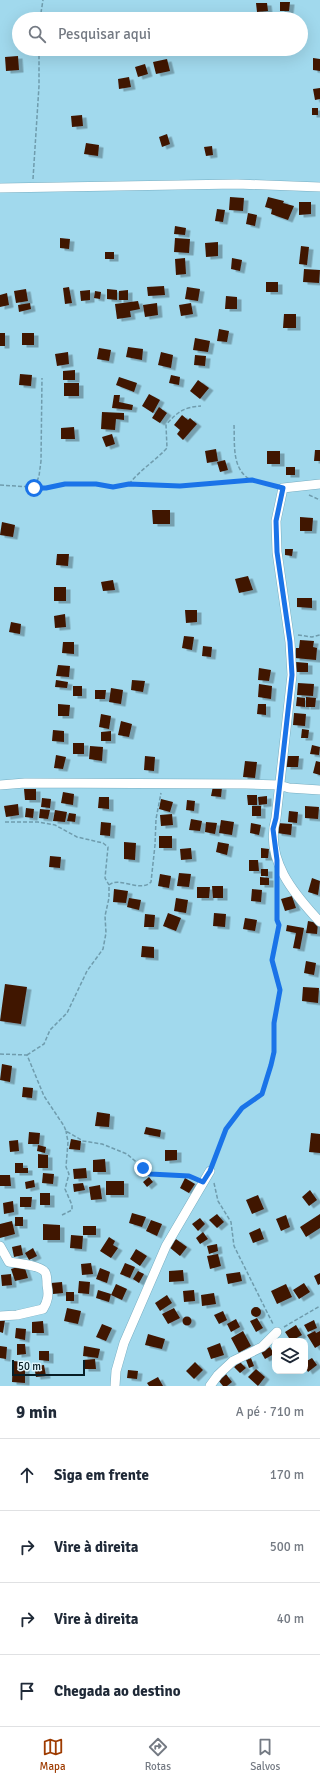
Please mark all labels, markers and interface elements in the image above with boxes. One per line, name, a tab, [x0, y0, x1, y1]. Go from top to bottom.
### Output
search box	[12, 12, 308, 56]
icon: search	[26, 23, 48, 45]
text: Pesquisar aqui	[58, 25, 151, 43]
route start	[25, 479, 43, 497]
route end	[134, 1159, 152, 1177]
map controls	[272, 1338, 308, 1374]
button: layers	[272, 1338, 308, 1374]
scale bar	[12, 1358, 85, 1377]
text: 50 m	[18, 1360, 41, 1373]
text: 9 min	[16, 1402, 57, 1423]
text: A pé · 710 m	[236, 1404, 304, 1420]
icon: ahead	[16, 1464, 38, 1486]
text: Siga em frente	[54, 1466, 149, 1484]
text: 170 m	[270, 1467, 304, 1483]
icon: right	[16, 1536, 38, 1558]
text: Vire à direita	[54, 1538, 138, 1556]
text: 500 m	[270, 1539, 304, 1555]
icon: right	[16, 1608, 38, 1630]
text: Vire à direita	[54, 1610, 138, 1628]
text: 40 m	[277, 1611, 304, 1627]
icon: arrive	[16, 1680, 38, 1702]
text: Chegada ao destino	[54, 1682, 181, 1700]
tab: Mapa	[40, 1736, 65, 1773]
tab: Rotas	[145, 1736, 171, 1773]
tab: Salvos	[250, 1736, 280, 1773]

